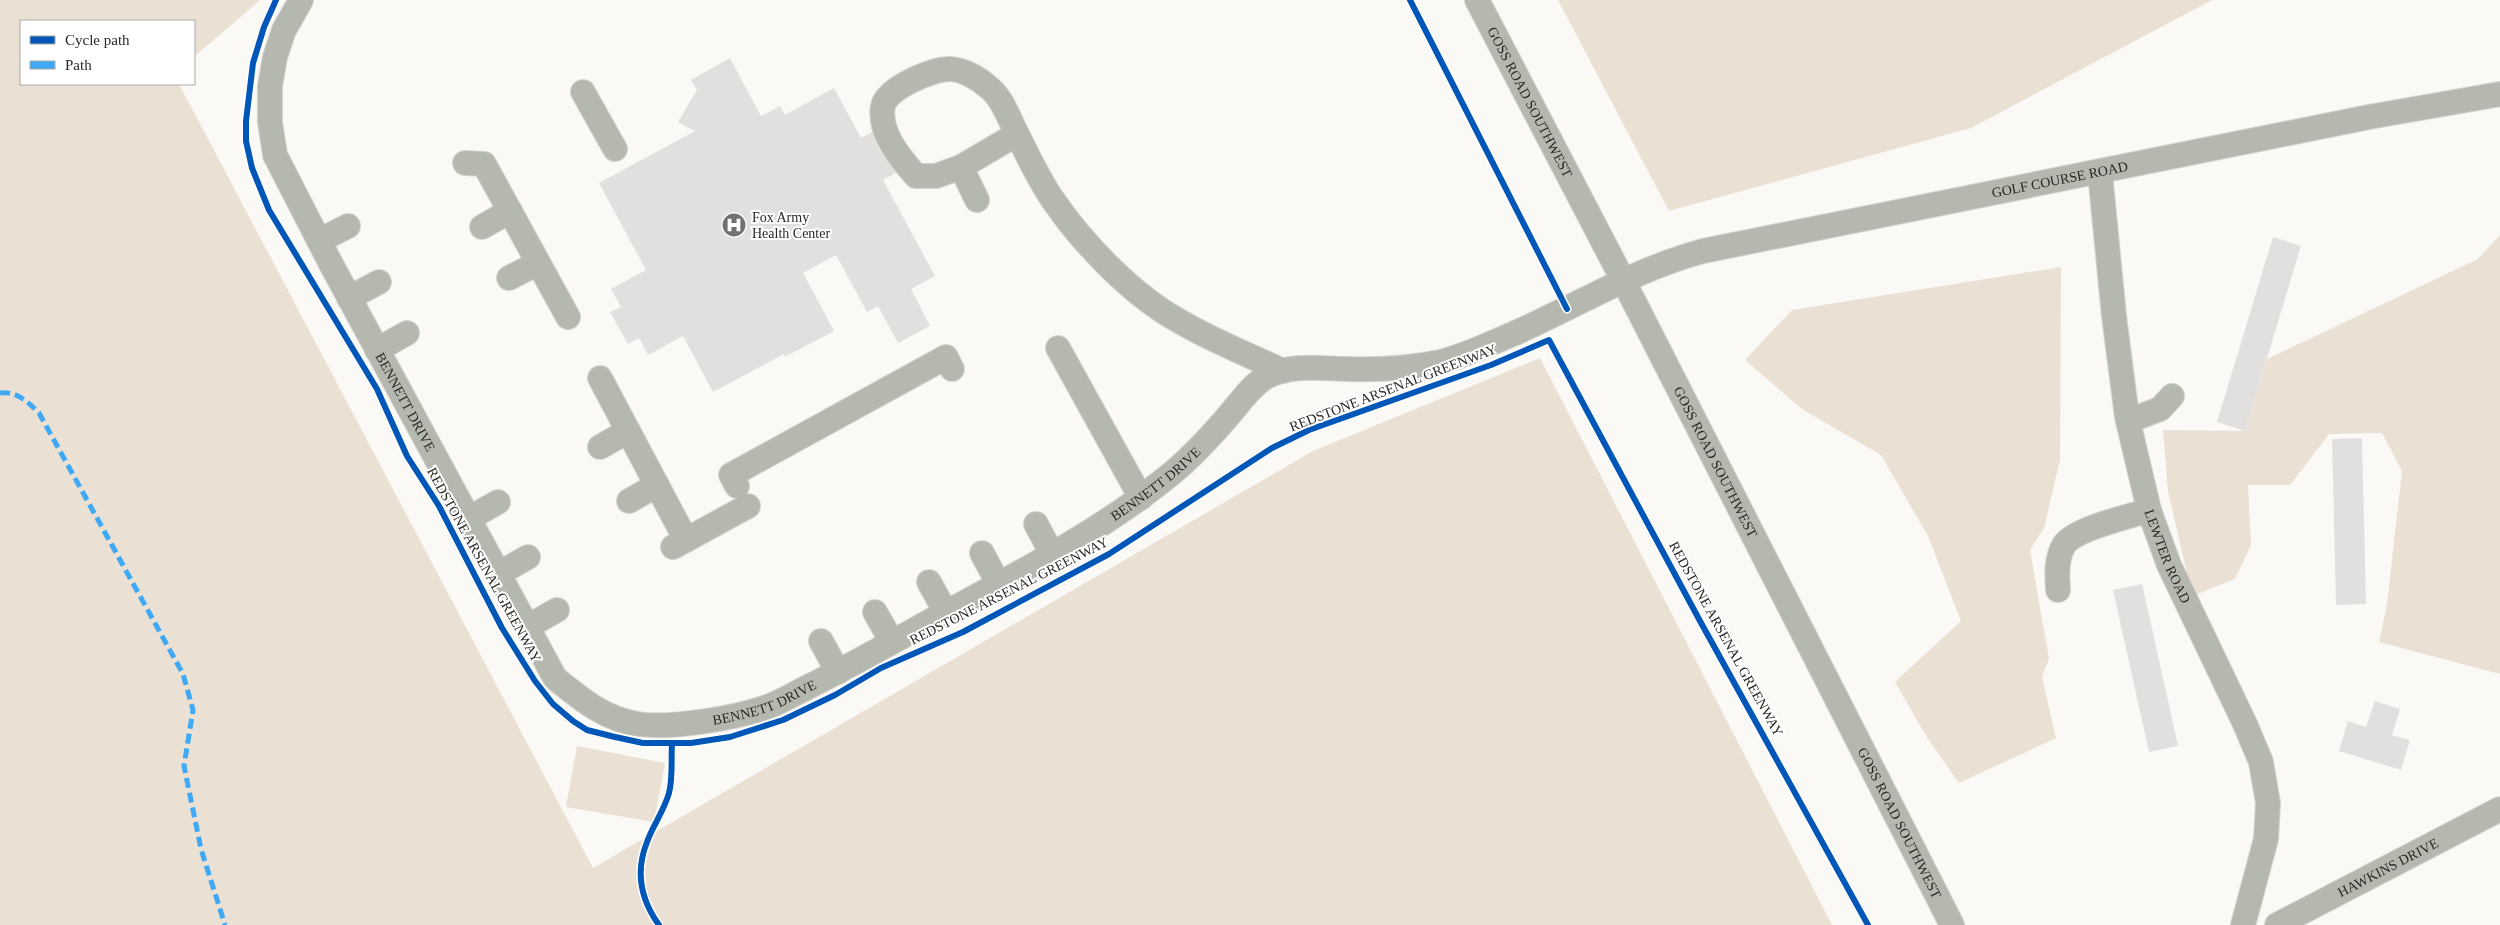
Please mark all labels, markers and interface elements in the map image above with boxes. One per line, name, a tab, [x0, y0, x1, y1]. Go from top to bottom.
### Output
legend	[20, 20, 195, 85]
street label: GOSS ROAD SOUTHWEST	[1485, 24, 1576, 180]
text: Cycle path	[65, 32, 130, 48]
text: Path	[65, 57, 92, 73]
street label: GOLF COURSE ROAD	[1990, 158, 2129, 200]
place label: Fox Army Health Center	[752, 210, 830, 241]
hospital icon: Fox Army Health Center	[721, 212, 747, 238]
street label: REDSTONE ARSENAL GREENWAY	[1287, 342, 1499, 434]
street label: BENNETT DRIVE	[373, 350, 438, 454]
street label: GOSS ROAD SOUTHWEST	[1671, 384, 1761, 540]
street label: BENNETT DRIVE	[1108, 444, 1203, 524]
street label: REDSTONE ARSENAL GREENWAY	[424, 465, 544, 665]
street label: LEWTER ROAD	[2142, 507, 2194, 606]
street label: REDSTONE ARSENAL GREENWAY	[907, 534, 1111, 648]
street label: REDSTONE ARSENAL GREENWAY	[1666, 539, 1786, 739]
street label: BENNETT DRIVE	[711, 677, 819, 727]
street label: GOSS ROAD SOUTHWEST	[1855, 745, 1945, 901]
street label: HAWKINS DRIVE	[2335, 835, 2441, 900]

